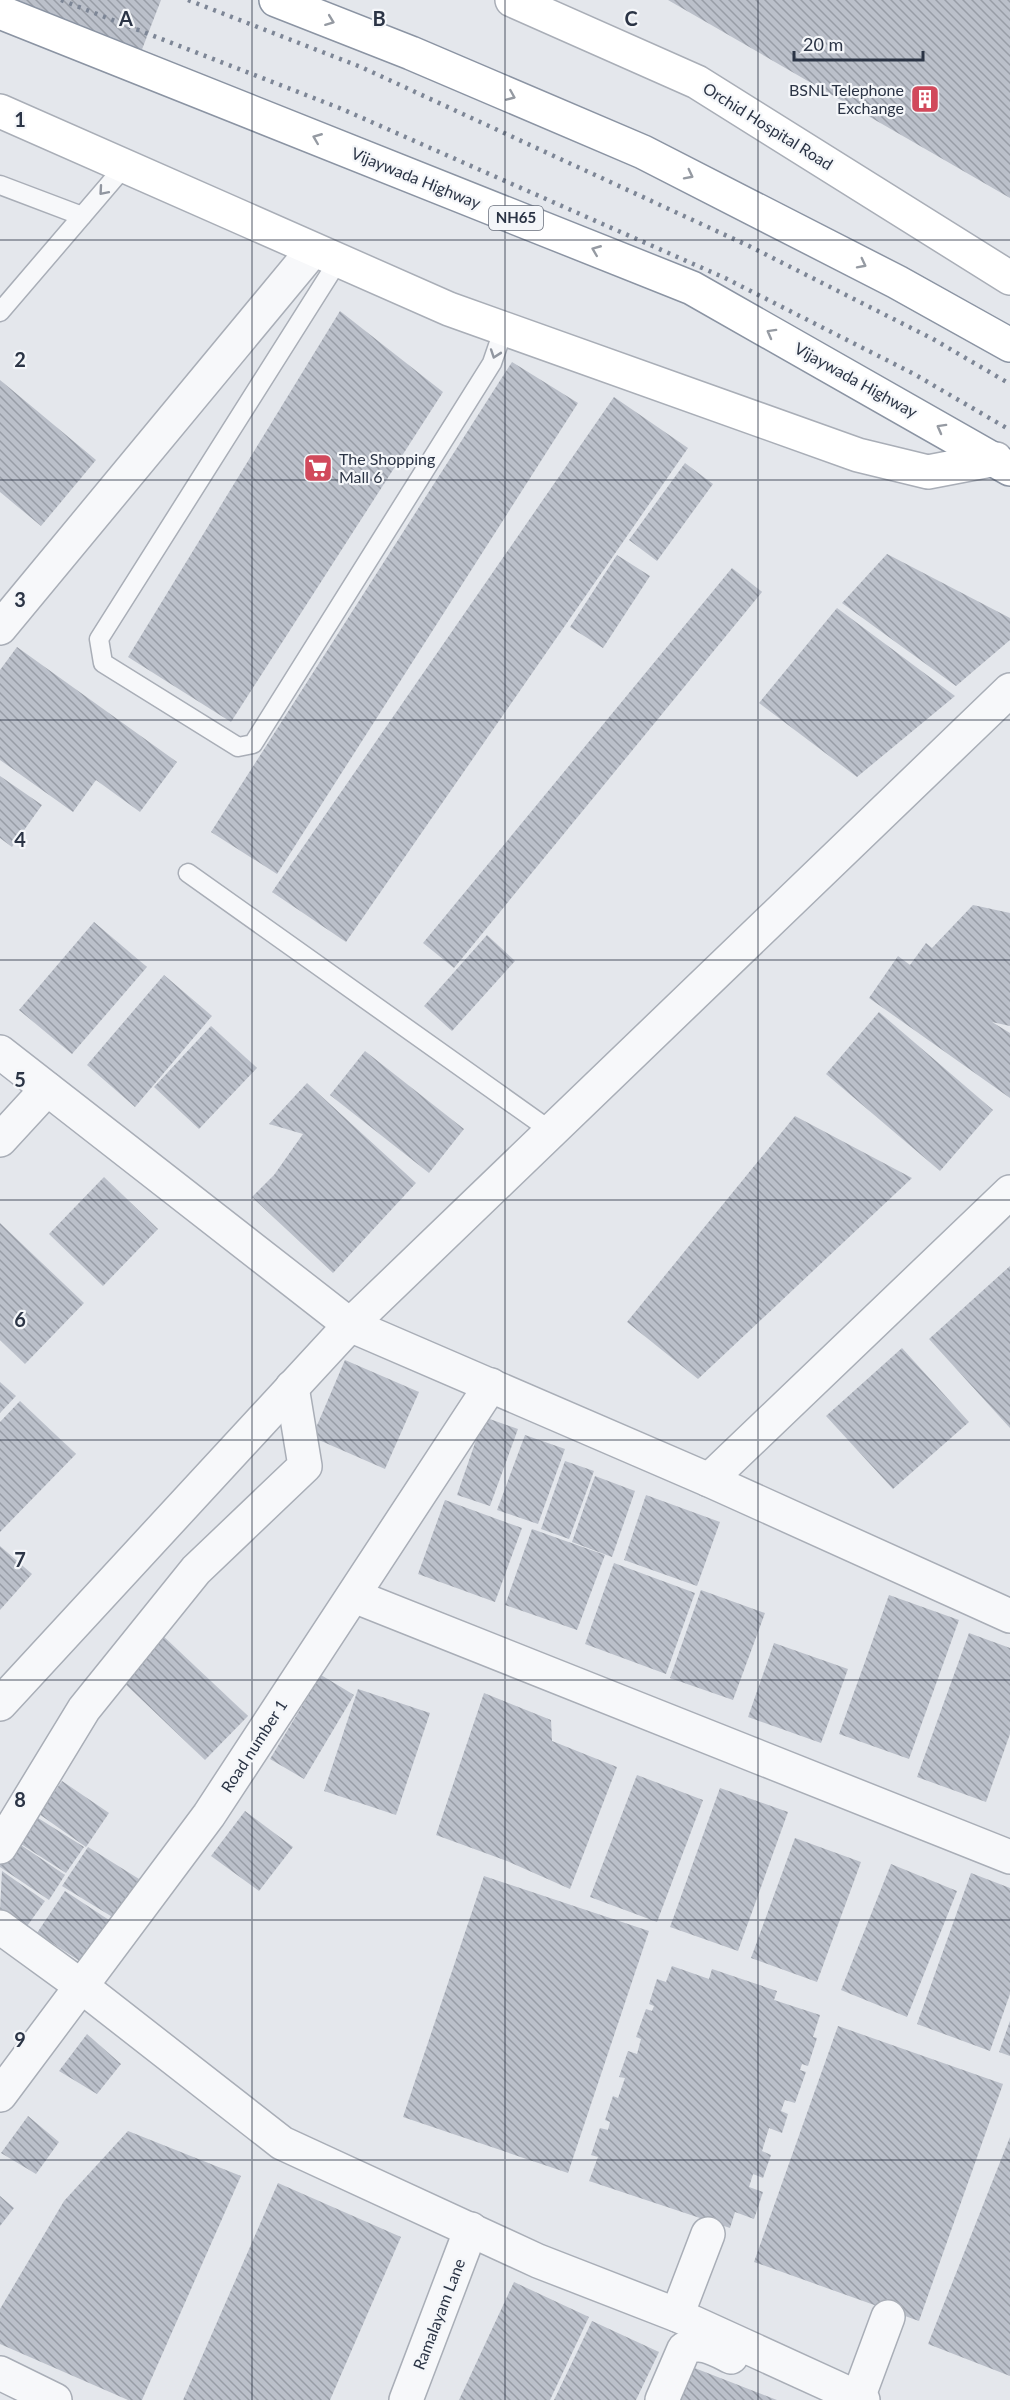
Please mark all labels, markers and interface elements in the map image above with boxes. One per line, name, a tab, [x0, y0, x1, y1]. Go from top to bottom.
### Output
text: A	[118, 6, 133, 30]
text: B	[372, 6, 386, 30]
text: C	[624, 6, 638, 30]
one-way arrow	[325, 14, 335, 27]
scale bar	[794, 24, 923, 62]
text: 20 m	[803, 33, 843, 55]
street label: Orchid Hospital Road	[700, 78, 837, 173]
place label: BSNL Telephone Exchange	[789, 80, 904, 117]
building icon: BSNL Telephone Exchange	[909, 83, 941, 115]
one-way arrow	[504, 88, 515, 100]
text: 1	[14, 107, 26, 131]
one-way arrow	[312, 133, 323, 145]
street label: Vijaywada Highway	[349, 143, 484, 212]
one-way arrow	[682, 168, 693, 179]
one-way arrow	[99, 184, 110, 195]
road number: NH65	[489, 206, 543, 230]
one-way arrow	[591, 244, 601, 257]
one-way arrow	[856, 257, 867, 268]
one-way arrow	[767, 329, 778, 340]
street label: Vijaywada Highway	[791, 338, 922, 422]
text: 2	[14, 347, 26, 371]
one-way arrow	[490, 348, 503, 358]
one-way arrow	[937, 424, 948, 436]
place label: The Shopping Mall 6	[339, 449, 435, 486]
supermarket icon: The Shopping Mall 6	[302, 452, 334, 484]
text: 3	[14, 587, 26, 611]
text: 4	[14, 827, 26, 851]
text: 5	[14, 1067, 26, 1091]
text: 6	[14, 1307, 26, 1331]
text: 7	[14, 1547, 26, 1571]
street label: Road number 1	[217, 1696, 291, 1796]
text: 8	[14, 1787, 26, 1811]
text: 9	[14, 2027, 26, 2051]
street label: Ramalayam Lane	[409, 2256, 468, 2372]

